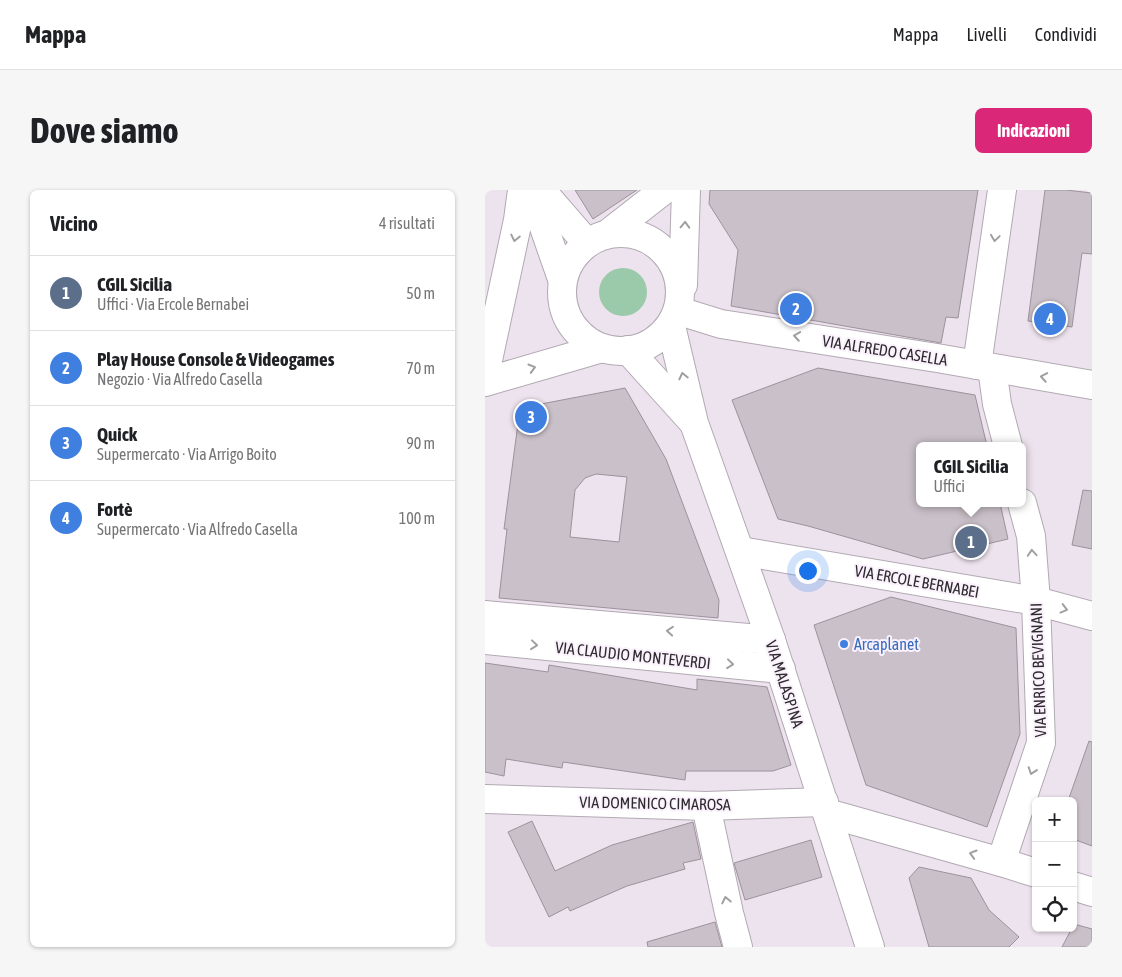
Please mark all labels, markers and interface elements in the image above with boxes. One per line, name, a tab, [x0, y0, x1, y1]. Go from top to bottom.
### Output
text: Mappa	[25, 21, 86, 48]
text: Mappa	[893, 24, 939, 45]
text: Livelli	[967, 24, 1007, 45]
text: Condividi	[1035, 24, 1097, 45]
button: Indicazioni	[975, 108, 1092, 153]
text: Dove siamo	[30, 110, 179, 150]
text: Vicino	[50, 211, 98, 235]
text: 4 risultati	[379, 214, 435, 232]
one-way arrow	[680, 221, 690, 229]
one-way arrow	[510, 234, 520, 243]
one-way arrow	[990, 235, 1001, 243]
text: CGIL Sicilia	[97, 273, 172, 295]
text: 1	[62, 284, 70, 302]
text: 50 m	[406, 284, 435, 302]
pin: 2	[780, 290, 812, 328]
text: Uffici · Via Ercole Bernabei	[97, 295, 249, 313]
pin: 4	[1034, 300, 1066, 338]
one-way arrow	[793, 331, 802, 341]
street label: VIA ALFREDO CASELLA	[821, 331, 949, 369]
text: Play House Console & Videogames	[97, 348, 334, 370]
text: 2	[62, 359, 70, 377]
text: 70 m	[406, 359, 435, 377]
one-way arrow	[527, 364, 535, 374]
text: Negozio · Via Alfredo Casella	[97, 370, 263, 388]
one-way arrow	[678, 371, 689, 380]
one-way arrow	[1040, 372, 1048, 382]
pin: 3	[515, 398, 547, 436]
text: Quick	[97, 423, 137, 445]
text: 3	[62, 434, 70, 452]
text: 90 m	[406, 434, 435, 452]
popup	[916, 442, 1026, 507]
text: Supermercato · Via Arrigo Boito	[97, 445, 277, 463]
text: CGIL Sicilia	[933, 455, 1009, 477]
text: Uffici	[933, 477, 965, 495]
text: Fortè	[97, 498, 133, 520]
text: 4	[62, 509, 70, 527]
text: 100 m	[399, 509, 435, 527]
text: Supermercato · Via Alfredo Casella	[97, 520, 298, 538]
pin: 1	[955, 523, 987, 561]
one-way arrow	[1027, 548, 1038, 556]
your location	[795, 558, 821, 584]
street label: VIA ERCOLE BERNABEI	[853, 561, 981, 601]
street label: VIA ENRICO BEVIGNANI	[1027, 603, 1049, 737]
one-way arrow	[1059, 603, 1067, 613]
one-way arrow	[666, 626, 674, 637]
place label: Arcaplanet	[854, 635, 919, 654]
street label: VIA CLAUDIO MONTEVERDI	[554, 638, 712, 672]
street label: VIA MALASPINA	[762, 638, 808, 730]
marker: Arcaplanet	[838, 638, 850, 650]
one-way arrow	[530, 639, 538, 650]
one-way arrow	[726, 658, 734, 669]
one-way arrow	[1028, 766, 1038, 775]
street label: VIA DOMENICO CIMAROSA	[579, 793, 731, 813]
map controls	[1032, 797, 1077, 932]
button: +	[1032, 797, 1077, 842]
button: −	[1032, 842, 1077, 887]
one-way arrow	[969, 849, 977, 859]
button: locate	[1032, 887, 1077, 932]
one-way arrow	[721, 895, 732, 904]

